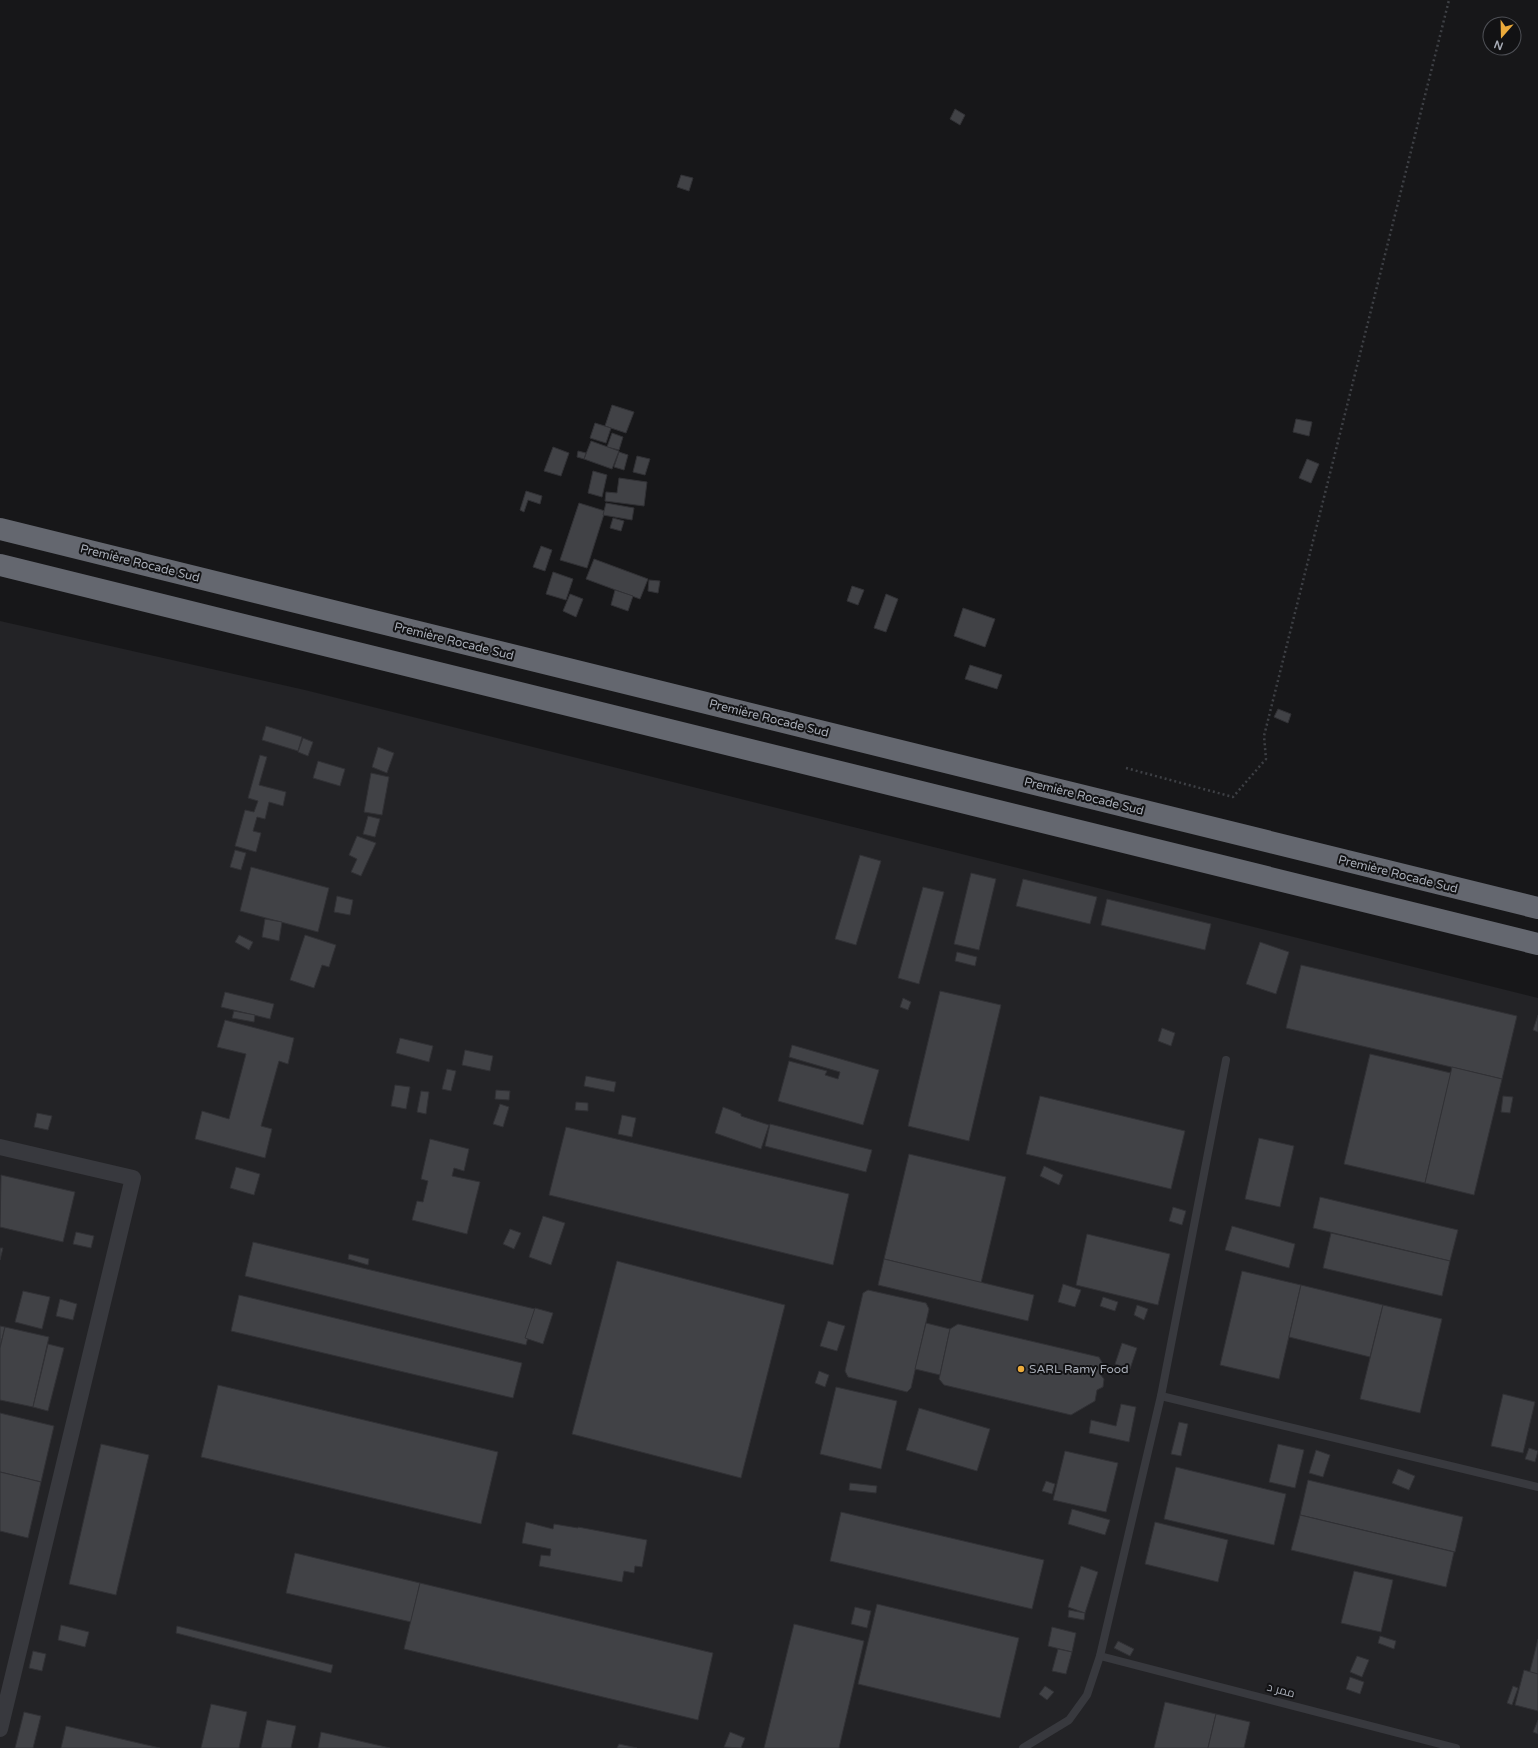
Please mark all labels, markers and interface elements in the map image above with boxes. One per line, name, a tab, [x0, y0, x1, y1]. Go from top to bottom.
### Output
north arrow	[1482, 16, 1522, 56]
text: N	[1492, 37, 1505, 53]
street label: Première Rocade Sud	[79, 541, 201, 585]
street label: Première Rocade Sud	[393, 619, 515, 663]
street label: Première Rocade Sud	[708, 696, 830, 740]
street label: Première Rocade Sud	[1023, 774, 1145, 818]
street label: Première Rocade Sud	[1337, 852, 1459, 896]
place label: SARL Ramy Food	[1029, 1362, 1129, 1376]
marker: SARL Ramy Food	[1016, 1364, 1026, 1374]
street label: ممر د	[1266, 1680, 1296, 1700]

